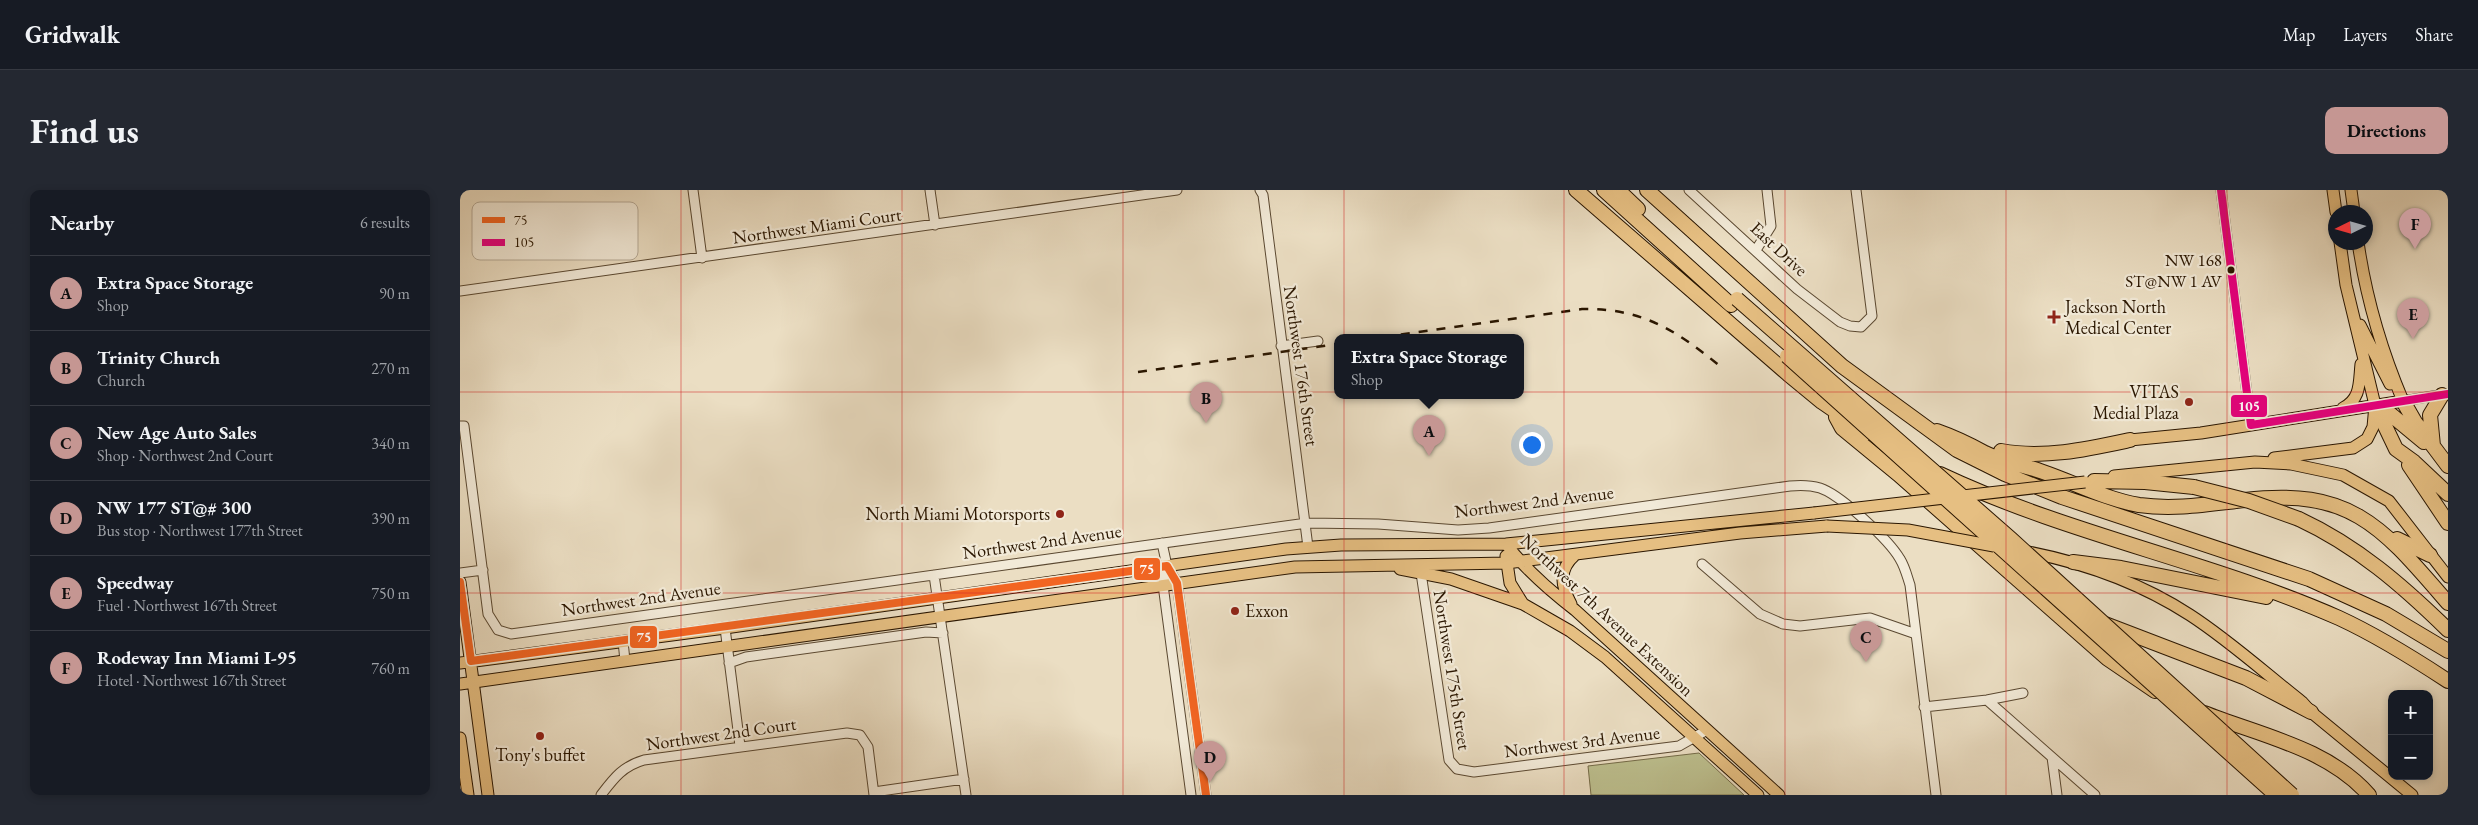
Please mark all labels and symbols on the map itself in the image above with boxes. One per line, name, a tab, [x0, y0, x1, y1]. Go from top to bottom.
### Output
legend	[472, 202, 638, 260]
street label: Northwest Miami Court	[731, 202, 903, 249]
north arrow	[2328, 205, 2373, 250]
pin: F	[2399, 208, 2431, 249]
text: 75	[514, 211, 527, 229]
street label: East Drive	[1746, 216, 1813, 281]
text: 105	[514, 233, 534, 251]
place label: NW 168 ST@NW 1 AV	[2125, 249, 2223, 292]
marker: NW 168 ST@NW 1 AV	[2226, 265, 2236, 275]
street label: Northwest 176th Street	[1279, 284, 1324, 448]
place label: Jackson North Medical Center	[2063, 295, 2171, 339]
pin: E	[2397, 298, 2429, 339]
marker: Jackson North Medical Center	[2047, 310, 2061, 324]
place label: VITAS Medial Plaza	[2093, 380, 2180, 424]
pin: B	[1190, 382, 1222, 423]
line badge: 105	[2230, 394, 2268, 418]
marker: VITAS Medial Plaza	[2183, 396, 2195, 408]
text: 105	[2238, 397, 2260, 415]
pin: A	[1413, 415, 1445, 456]
your location	[1519, 432, 1545, 458]
street label: Northwest 2nd Avenue	[1453, 480, 1615, 523]
place label: North Miami Motorsports	[866, 502, 1050, 525]
marker: North Miami Motorsports	[1054, 508, 1066, 520]
street label: Northwest 2nd Avenue	[961, 519, 1123, 564]
street label: Northwest 7th Avenue Extension	[1516, 528, 1699, 701]
line badge: 75	[1133, 557, 1161, 581]
text: 75	[1140, 560, 1154, 578]
street label: Northwest 2nd Avenue	[560, 576, 722, 621]
street label: Northwest 175th Street	[1428, 588, 1477, 752]
place label: Exxon	[1245, 599, 1289, 622]
marker: Exxon	[1229, 605, 1241, 617]
pin: C	[1850, 621, 1882, 662]
line badge: 75	[629, 625, 658, 649]
text: 75	[637, 628, 651, 646]
street label: Northwest 2nd Court	[644, 712, 798, 755]
street label: Northwest 3rd Avenue	[1503, 721, 1661, 762]
marker: Tony's buffet	[534, 730, 546, 742]
pin: D	[1194, 741, 1226, 782]
place label: Tony's buffet	[495, 743, 585, 766]

